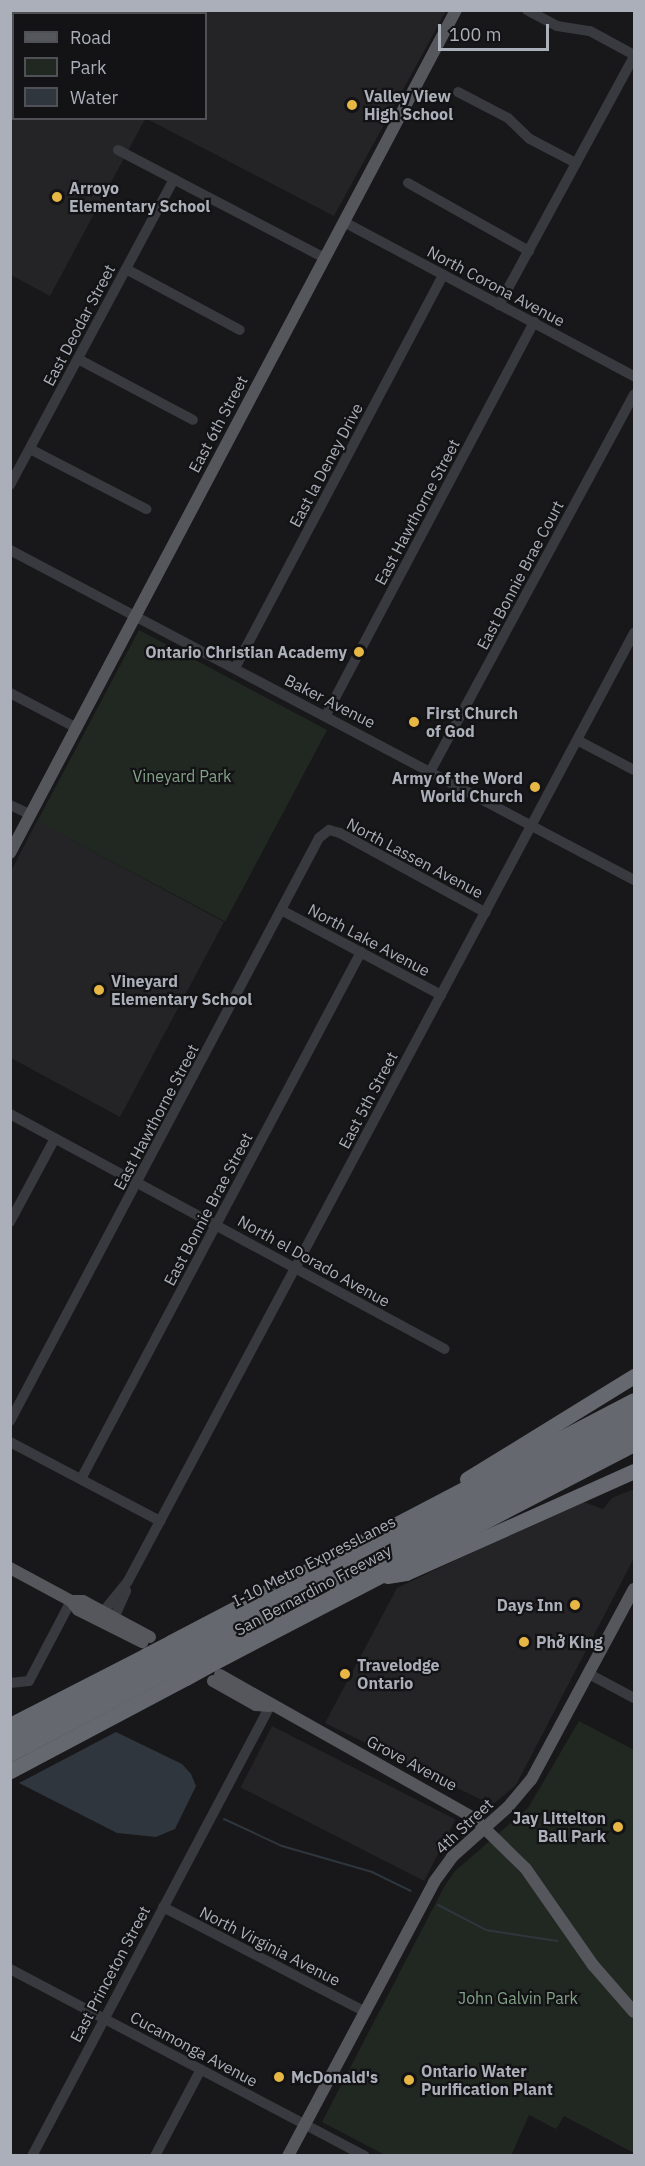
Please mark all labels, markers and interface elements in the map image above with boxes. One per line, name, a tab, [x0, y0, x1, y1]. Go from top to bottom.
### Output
legend	[12, 12, 207, 120]
scale bar	[441, 12, 552, 50]
text: 100 m	[449, 23, 501, 46]
text: Road	[70, 26, 111, 49]
text: Park	[70, 56, 106, 79]
text: Water	[70, 86, 118, 109]
place label: Valley View High School	[364, 86, 453, 124]
marker: Valley View High School	[345, 98, 359, 112]
place label: Arroyo Elementary School	[69, 178, 210, 216]
marker: Arroyo Elementary School	[50, 190, 64, 204]
street label: North Corona Avenue	[424, 242, 568, 330]
street label: East Deodar Street	[39, 261, 119, 389]
street label: East 6th Street	[184, 372, 252, 476]
street label: East la Deney Drive	[285, 400, 367, 530]
street label: East Hawthorne Street	[370, 436, 464, 588]
street label: East Bonnie Brae Court	[473, 497, 567, 653]
place label: Ontario Christian Academy	[145, 642, 347, 662]
marker: Ontario Christian Academy	[352, 645, 366, 659]
street label: Baker Avenue	[282, 670, 378, 732]
place label: First Church of God	[426, 703, 518, 741]
marker: First Church of God	[407, 715, 421, 729]
park label: Vineyard Park	[132, 766, 232, 786]
place label: Army of the Word World Church	[392, 768, 523, 806]
marker: Army of the Word World Church	[528, 780, 542, 794]
street label: North Lassen Avenue	[343, 814, 487, 902]
street label: North Lake Avenue	[305, 900, 433, 980]
place label: Vineyard Elementary School	[111, 971, 252, 1009]
marker: Vineyard Elementary School	[92, 983, 106, 997]
street label: East Hawthorne Street	[109, 1041, 203, 1193]
street label: East 5th Street	[334, 1048, 402, 1152]
street label: East Bonnie Brae Street	[160, 1129, 256, 1289]
street label: North el Dorado Avenue	[235, 1211, 393, 1311]
street label: I-10 Metro ExpressLanes	[229, 1512, 399, 1610]
street label: San Bernardino Freeway	[231, 1540, 395, 1640]
place label: Days Inn	[497, 1595, 563, 1615]
marker: Days Inn	[568, 1598, 582, 1612]
place label: Phở King	[536, 1632, 603, 1652]
marker: Phở King	[517, 1635, 531, 1649]
place label: Travelodge Ontario	[357, 1655, 440, 1693]
marker: Travelodge Ontario	[338, 1667, 352, 1681]
street label: Grove Avenue	[364, 1731, 460, 1795]
street label: 4th Street	[431, 1794, 497, 1858]
place label: Jay Littelton Ball Park	[512, 1808, 606, 1846]
marker: Jay Littelton Ball Park	[611, 1820, 625, 1834]
street label: North Virginia Avenue	[196, 1902, 344, 1990]
street label: East Princeton Street	[66, 1903, 154, 2045]
park label: John Galvin Park	[458, 1988, 578, 2008]
street label: Cucamonga Avenue	[127, 2007, 261, 2091]
place label: Ontario Water Purification Plant	[421, 2061, 553, 2099]
place label: McDonald's	[291, 2067, 378, 2087]
marker: McDonald's	[272, 2070, 286, 2084]
marker: Ontario Water Purification Plant	[402, 2073, 416, 2087]

